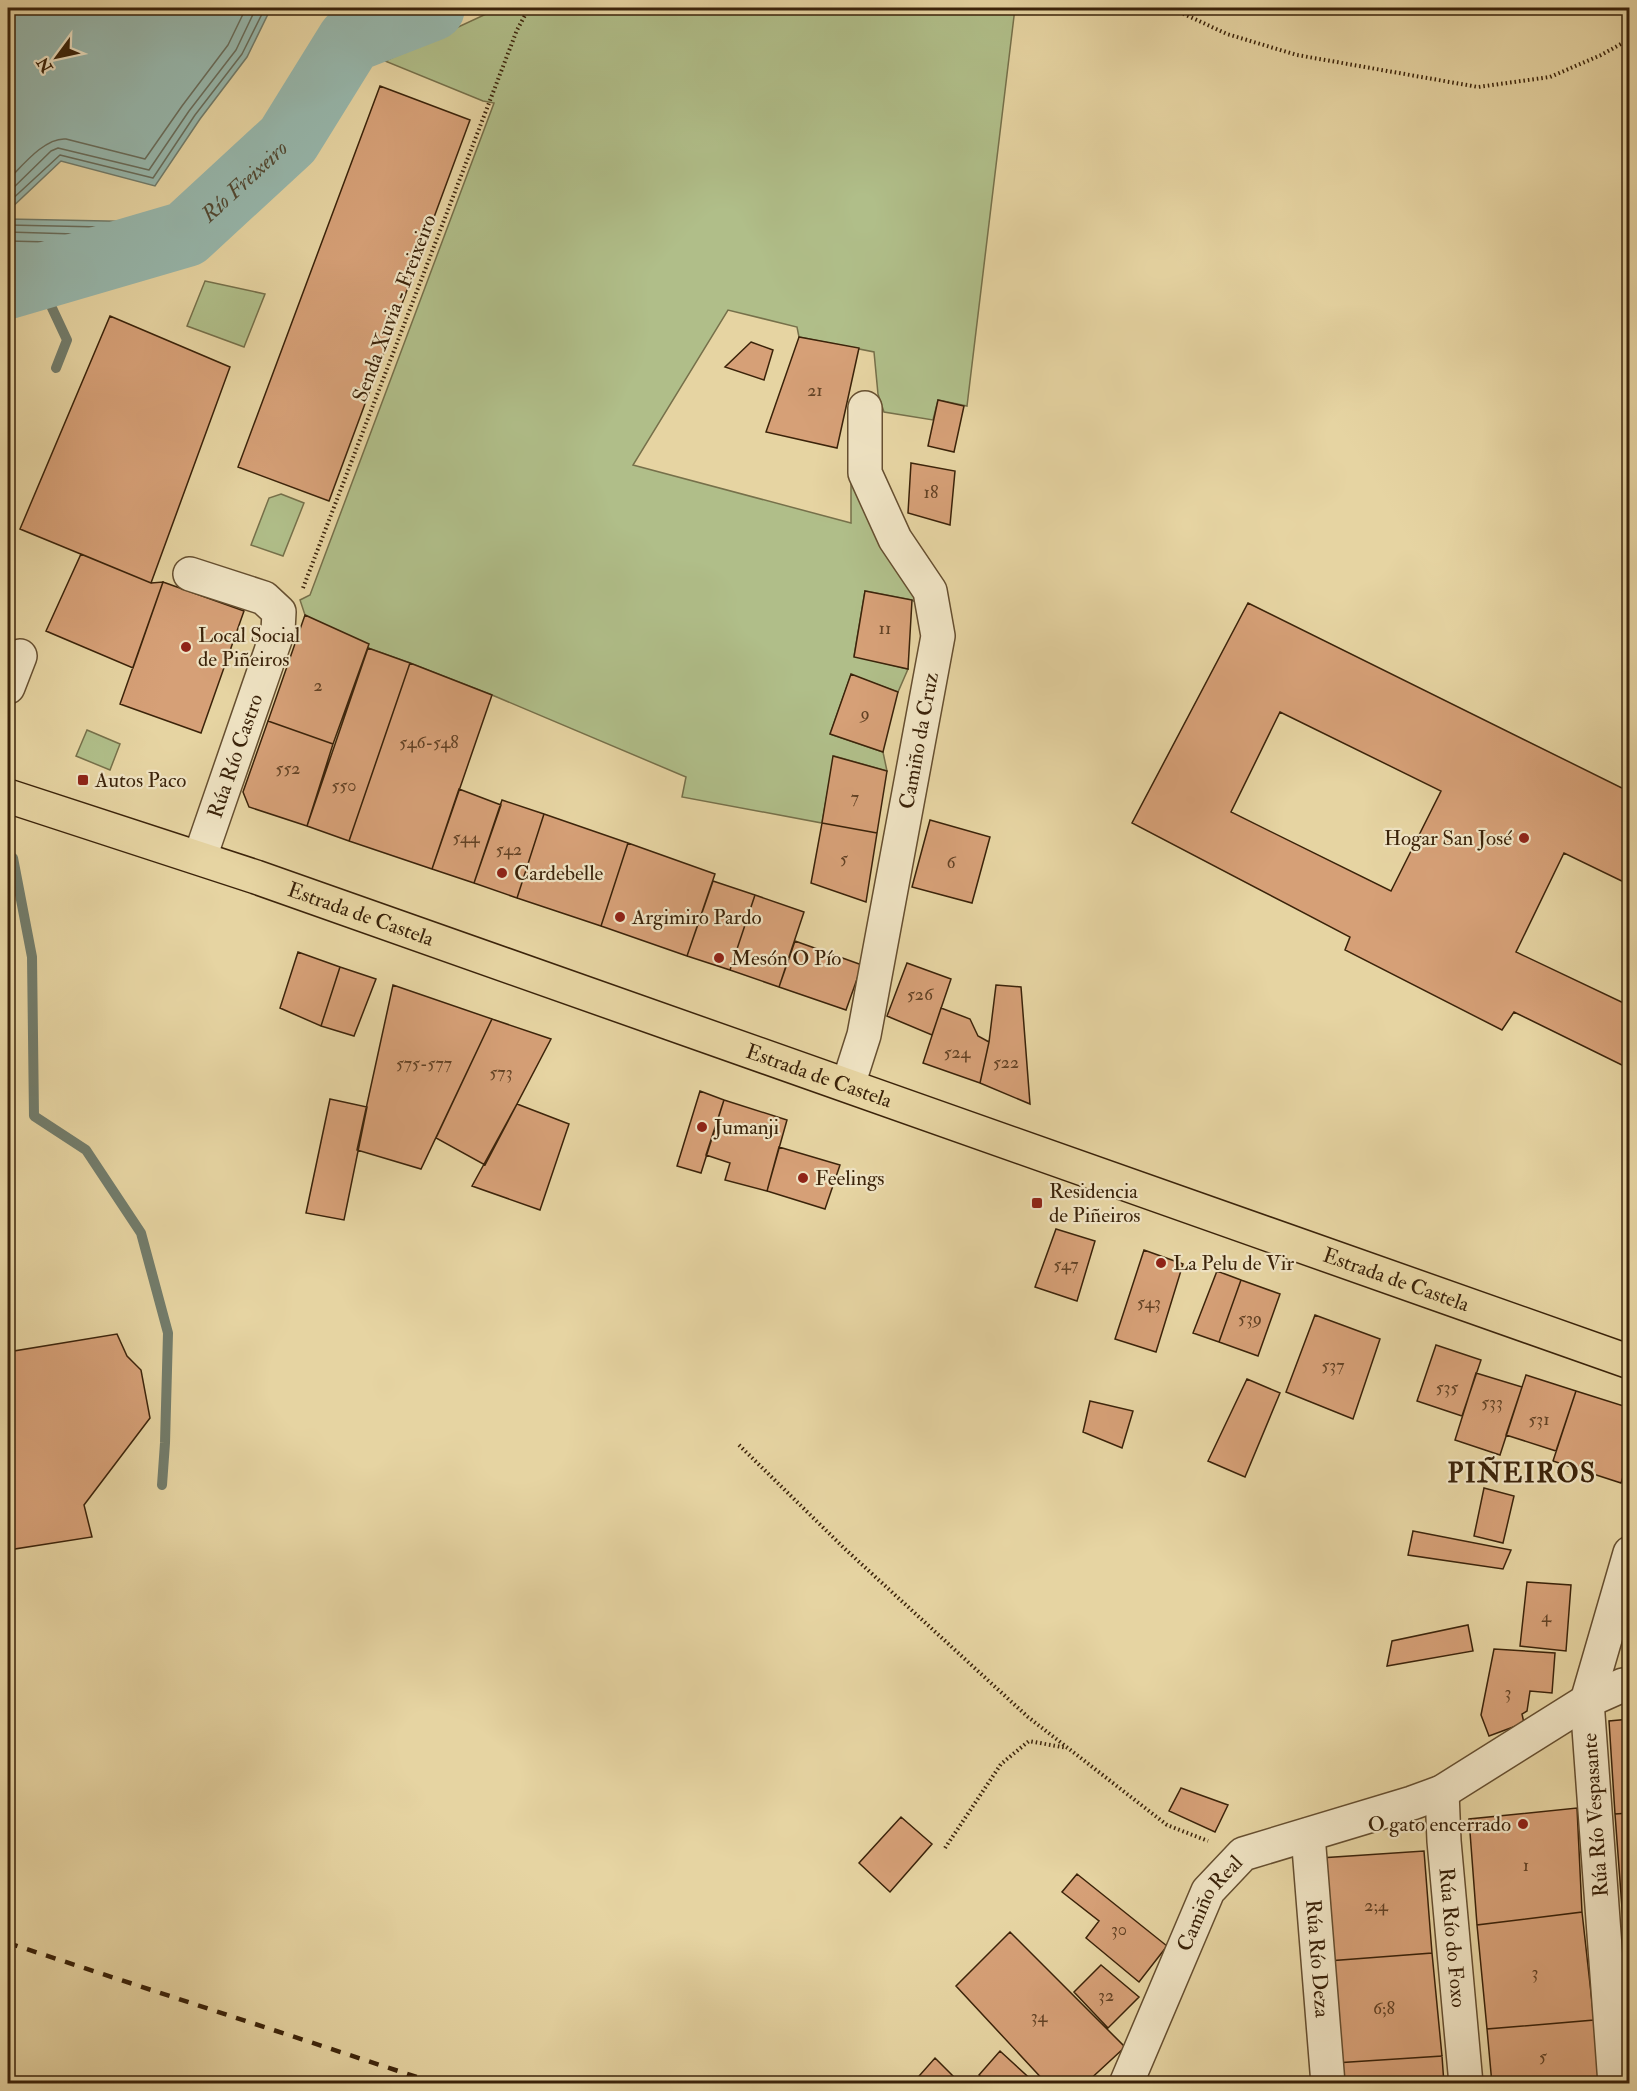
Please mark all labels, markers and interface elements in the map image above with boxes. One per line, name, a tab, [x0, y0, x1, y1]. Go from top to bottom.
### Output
north arrow	[27, 27, 87, 87]
text: N	[33, 53, 58, 77]
water label: Río Freixeiro	[194, 134, 294, 229]
street label: Senda Xuvia - Freixeiro	[346, 211, 443, 406]
house number: 21	[807, 379, 823, 402]
house number: 18	[924, 481, 938, 504]
house number: 11	[879, 617, 891, 640]
place label: Local Social de Piñeiros	[198, 622, 301, 673]
marker: Local Social de Piñeiros	[179, 640, 193, 654]
street label: Camiño da Cruz	[893, 670, 945, 811]
house number: 2	[313, 674, 323, 697]
street label: Rúa Río Castro	[202, 691, 269, 822]
house number: 9	[858, 702, 870, 725]
house number: 546-548	[399, 731, 459, 754]
house number: 552	[276, 757, 300, 780]
place label: Autos Paco	[94, 767, 186, 794]
marker: Autos Paco	[76, 773, 90, 787]
house number: 550	[332, 774, 356, 797]
house number: 7	[851, 786, 859, 809]
place label: Hogar San José	[1384, 825, 1512, 852]
house number: 544	[453, 826, 481, 849]
marker: Hogar San José	[1517, 831, 1531, 845]
house number: 542	[496, 838, 522, 861]
house number: 5	[840, 847, 848, 870]
house number: 6	[946, 851, 956, 874]
place label: Cardebelle	[514, 860, 604, 887]
marker: Cardebelle	[495, 866, 509, 880]
street label: Estrada de Castela	[284, 876, 438, 953]
place label: Argimiro Pardo	[631, 904, 762, 931]
marker: Argimiro Pardo	[613, 910, 627, 924]
place label: Mesón O Pío	[731, 945, 841, 972]
marker: Mesón O Pío	[712, 951, 726, 965]
house number: 526	[907, 983, 934, 1006]
street label: Estrada de Castela	[742, 1038, 896, 1115]
house number: 524	[944, 1041, 972, 1064]
house number: 522	[993, 1051, 1019, 1074]
house number: 575-577	[396, 1052, 452, 1075]
house number: 573	[489, 1061, 513, 1084]
place label: Jumanji	[713, 1114, 779, 1141]
marker: Jumanji	[695, 1120, 709, 1134]
place label: Feelings	[815, 1165, 885, 1192]
marker: Feelings	[796, 1171, 810, 1185]
place label: Residencia de Piñeiros	[1049, 1178, 1141, 1229]
marker: Residencia de Piñeiros	[1030, 1196, 1044, 1210]
street label: Estrada de Castela	[1319, 1242, 1473, 1318]
place label: La Pelu de Vir	[1173, 1250, 1294, 1277]
house number: 547	[1053, 1253, 1079, 1276]
marker: La Pelu de Vir	[1154, 1256, 1168, 1270]
house number: 543	[1137, 1291, 1161, 1314]
house number: 539	[1238, 1307, 1262, 1330]
house number: 537	[1321, 1354, 1345, 1377]
house number: 535	[1436, 1376, 1458, 1399]
house number: 533	[1481, 1391, 1503, 1414]
house number: 531	[1528, 1408, 1550, 1431]
district label: PIÑEIROS	[1447, 1456, 1597, 1490]
house number: 4	[1541, 1605, 1552, 1628]
house number: 3	[1505, 1681, 1511, 1704]
street label: Rúa Río Vespasante	[1576, 1732, 1615, 1898]
place label: O gato encerrado	[1368, 1811, 1511, 1838]
marker: O gato encerrado	[1516, 1817, 1530, 1831]
street label: Camiño Real	[1171, 1849, 1249, 1955]
house number: 1	[1523, 1854, 1529, 1877]
street label: Rúa Río do Foxo	[1432, 1866, 1472, 2009]
house number: 2;4	[1364, 1894, 1389, 1917]
street label: Rúa Río Deza	[1299, 1898, 1336, 2019]
house number: 30	[1111, 1918, 1127, 1941]
house number: 3	[1532, 1961, 1538, 1984]
house number: 32	[1098, 1984, 1114, 2007]
house number: 6;8	[1373, 1997, 1395, 2020]
house number: 34	[1031, 2005, 1049, 2028]
house number: 5	[1539, 2045, 1547, 2068]

